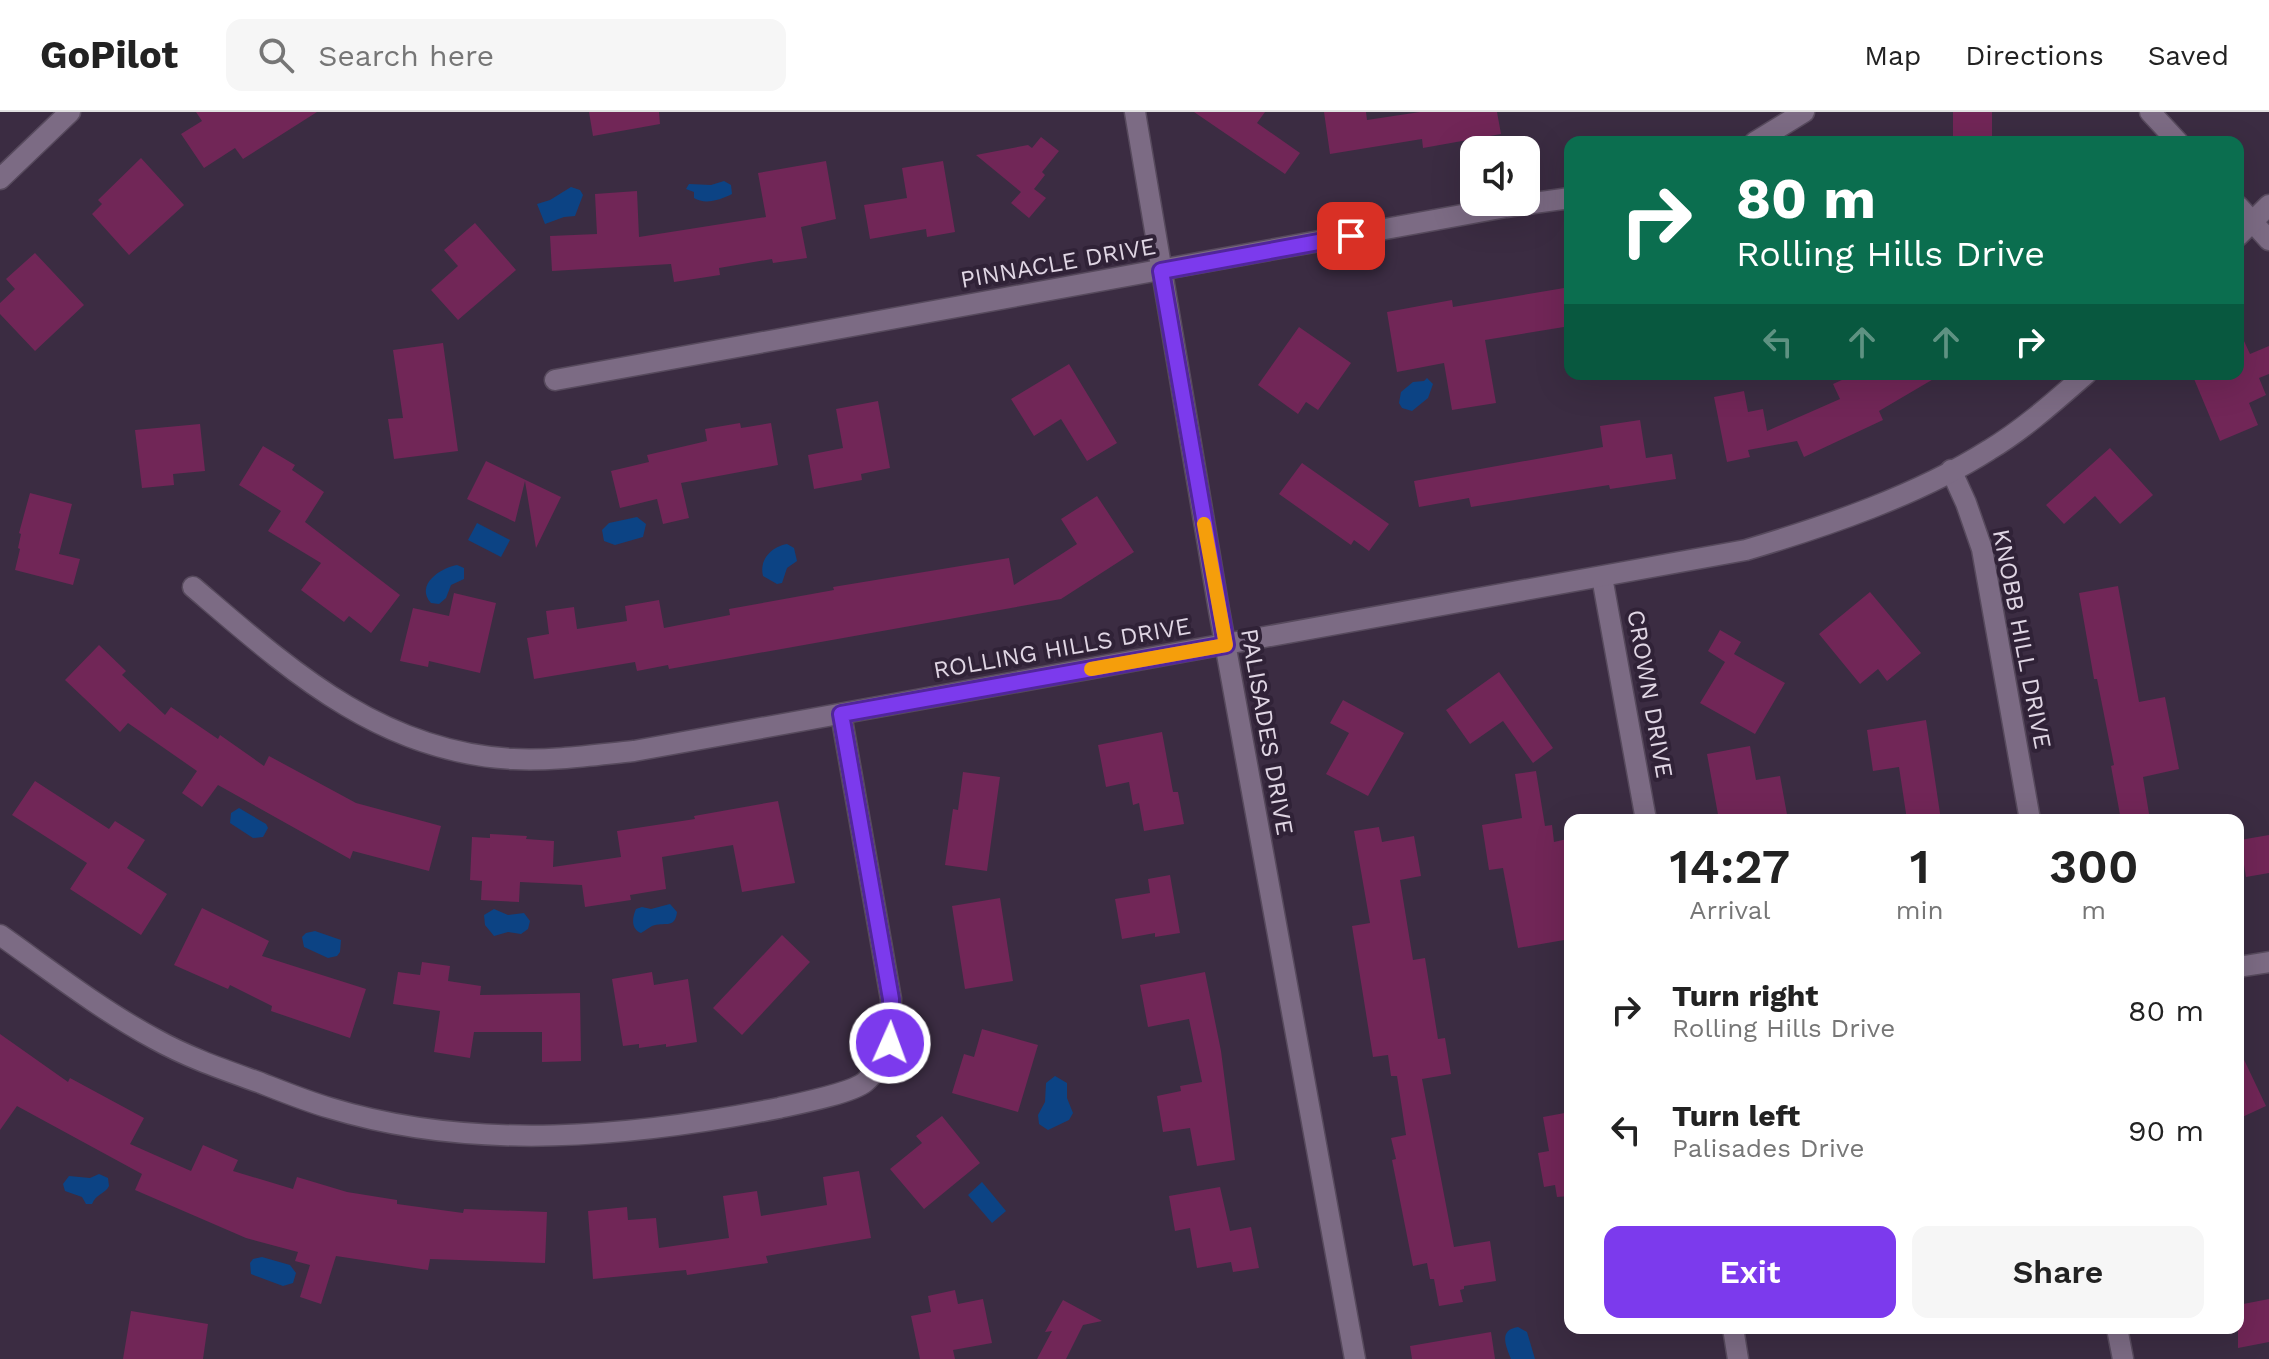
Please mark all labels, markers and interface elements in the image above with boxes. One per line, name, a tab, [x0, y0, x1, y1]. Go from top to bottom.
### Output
search box	[226, 19, 786, 91]
text: GoPilot	[40, 33, 178, 77]
icon: search	[254, 33, 298, 77]
text: Search here	[318, 38, 494, 73]
text: Map	[1864, 39, 1921, 72]
text: Directions	[1965, 39, 2104, 72]
text: Saved	[2148, 39, 2229, 72]
map controls	[1460, 136, 1540, 216]
button: sound	[1460, 136, 1540, 216]
text: 80 m	[1736, 166, 1876, 232]
icon: right	[1604, 168, 1708, 272]
pin	[1317, 202, 1385, 270]
icon: arrive	[1329, 214, 1373, 258]
street label: PINNACLE DRIVE	[958, 232, 1158, 294]
text: Rolling Hills Drive	[1736, 233, 2045, 275]
icon: left	[1756, 320, 1800, 364]
icon: ahead	[1840, 320, 1884, 364]
icon: ahead	[1924, 320, 1968, 364]
icon: right	[2008, 320, 2052, 364]
street label: KNOBB HILL DRIVE	[1987, 527, 2057, 751]
street label: CROWN DRIVE	[1621, 608, 1679, 780]
street label: ROLLING HILLS DRIVE	[931, 612, 1193, 684]
street label: PALISADES DRIVE	[1235, 627, 1299, 837]
text: 14:27	[1670, 838, 1790, 895]
text: 1	[1910, 838, 1930, 895]
text: 300	[2049, 838, 2138, 895]
text: Arrival	[1689, 895, 1770, 925]
text: min	[1896, 895, 1944, 925]
text: m	[2081, 895, 2106, 925]
text: Turn right	[1672, 978, 1818, 1013]
icon: right	[1604, 988, 1648, 1032]
text: 80 m	[2128, 993, 2204, 1028]
position arrow	[848, 1001, 932, 1085]
text: Rolling Hills Drive	[1672, 1013, 1895, 1043]
text: Turn left	[1672, 1098, 1800, 1133]
icon: left	[1604, 1108, 1648, 1152]
text: 90 m	[2128, 1113, 2204, 1148]
text: Palisades Drive	[1672, 1133, 1864, 1163]
button: Exit	[1604, 1226, 1896, 1318]
button: Share	[1912, 1226, 2204, 1318]

